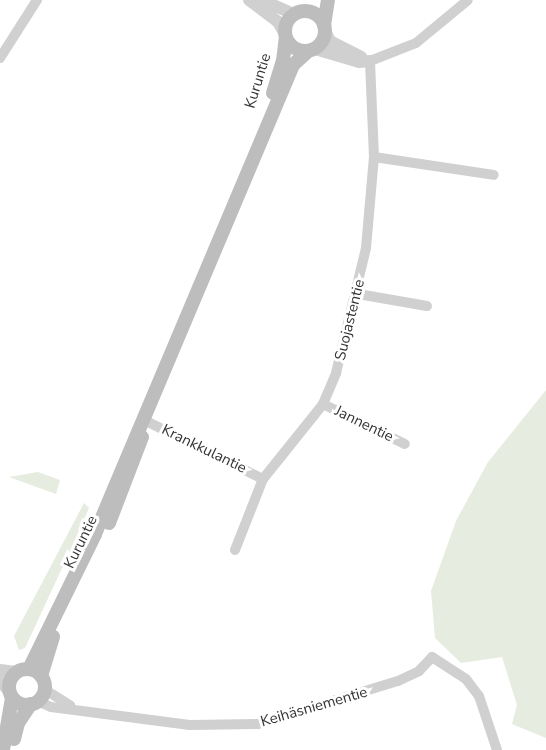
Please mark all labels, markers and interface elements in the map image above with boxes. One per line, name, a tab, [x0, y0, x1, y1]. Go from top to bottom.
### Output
street label: Kuruntie	[241, 51, 275, 111]
street label: Suojastentie	[331, 278, 369, 362]
street label: Jannentie	[332, 402, 396, 446]
street label: Krankkulantie	[159, 421, 249, 477]
street label: Kuruntie	[60, 513, 102, 571]
street label: Keihäsniementie	[258, 683, 370, 731]

